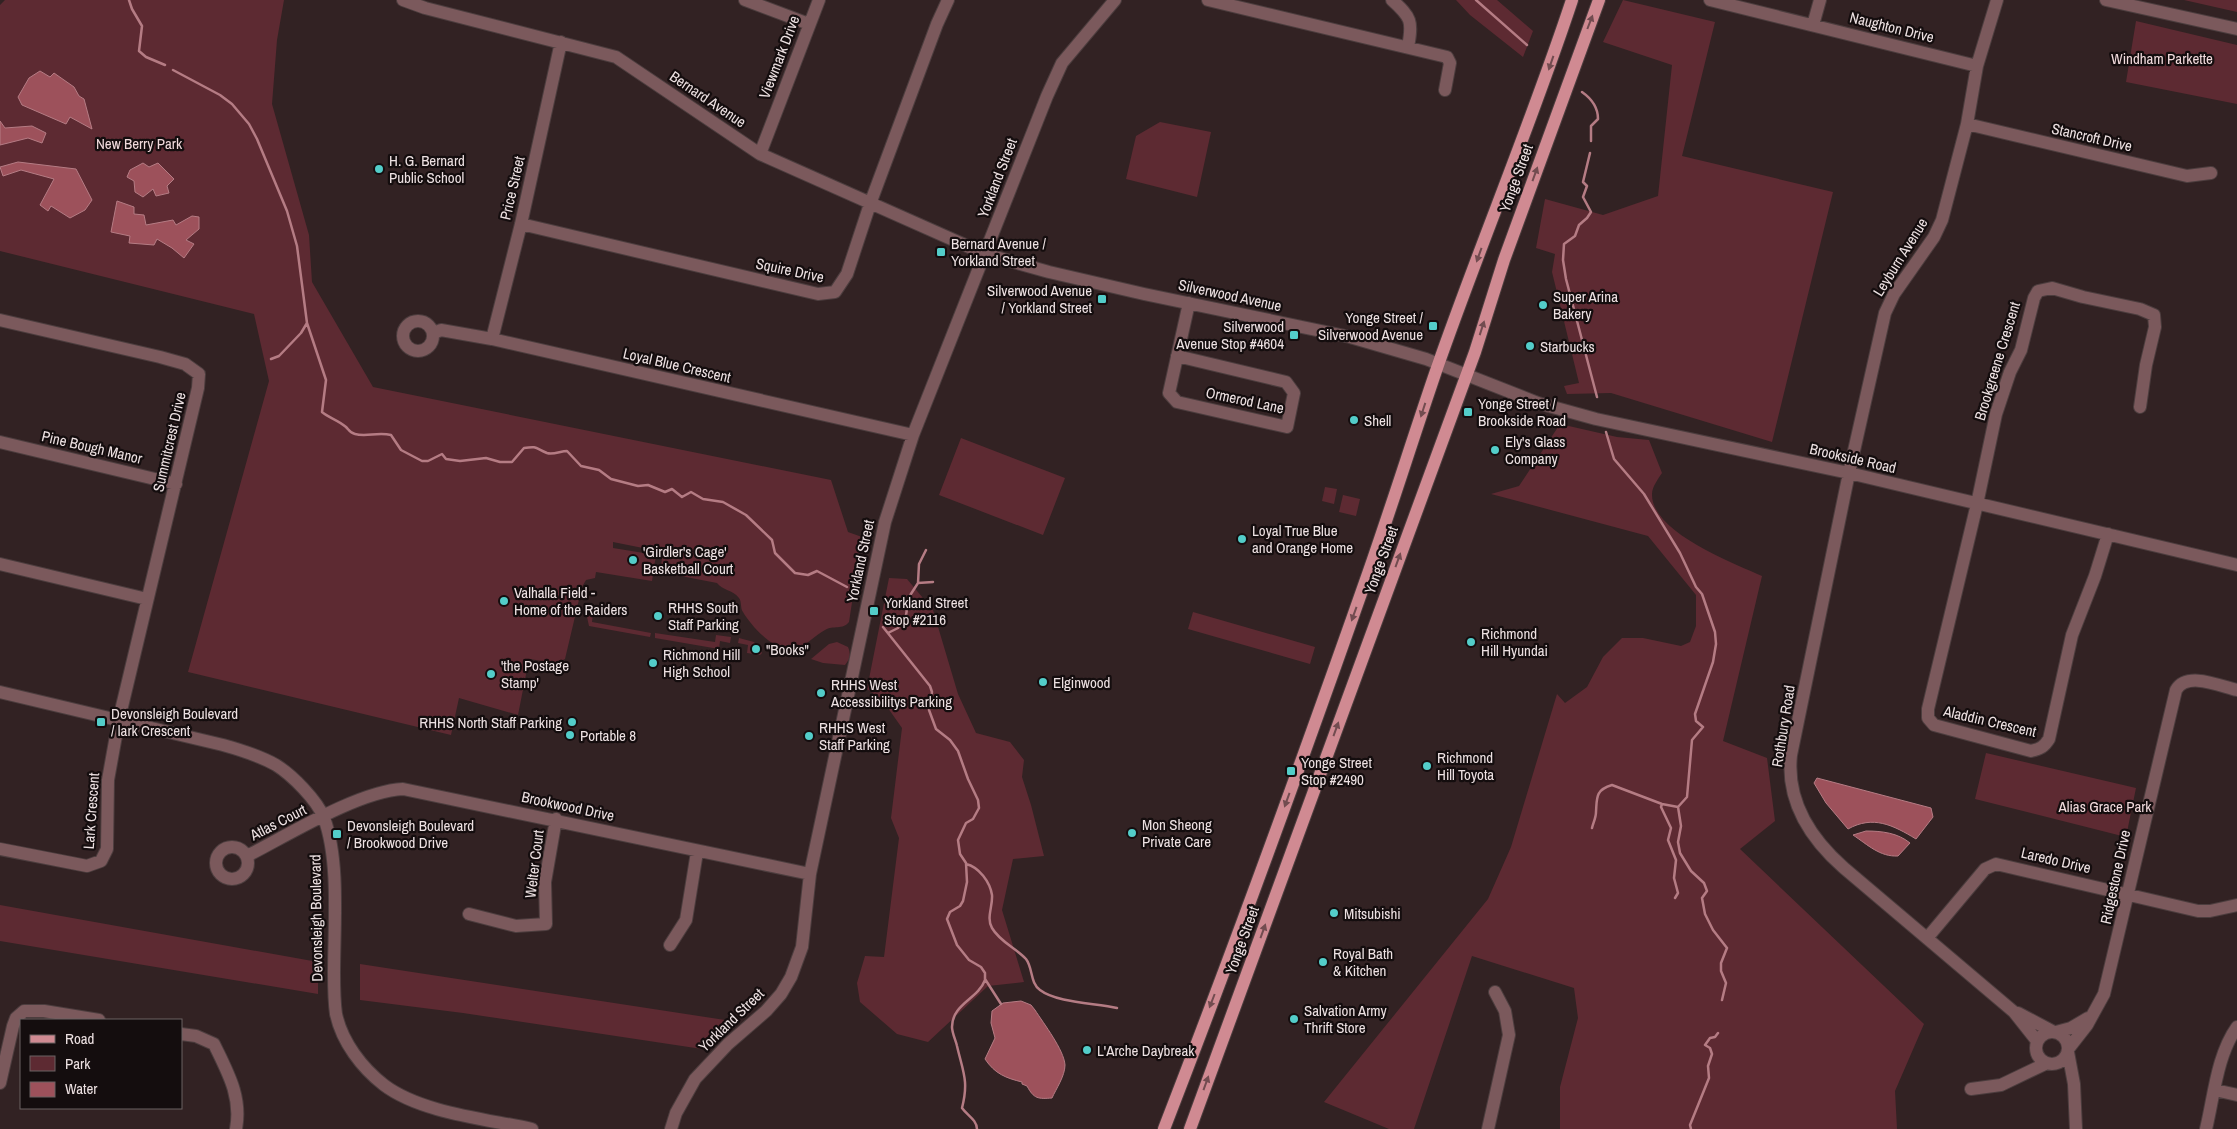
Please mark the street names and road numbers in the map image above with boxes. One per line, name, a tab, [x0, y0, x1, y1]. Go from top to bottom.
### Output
street label: Naughton Drive	[1848, 6, 1936, 48]
street label: Viewmark Drive	[754, 12, 804, 102]
street label: Bernard Avenue	[666, 66, 750, 132]
street label: Stancroft Drive	[2050, 118, 2134, 156]
street label: Yorkland Street	[972, 135, 1022, 221]
street label: Yonge Street	[1494, 141, 1538, 215]
street label: Price Street	[494, 153, 530, 222]
street label: Leyburn Avenue	[1868, 214, 1932, 300]
street label: Squire Drive	[754, 253, 826, 287]
street label: Silverwood Avenue	[1176, 274, 1284, 316]
street label: Brookgreene Crescent	[1969, 299, 2025, 423]
street label: Loyal Blue Crescent	[621, 342, 734, 388]
street label: Ormerod Lane	[1204, 381, 1286, 419]
street label: Summitcrest Drive	[147, 390, 191, 494]
street label: Pine Bough Manor	[40, 425, 144, 469]
street label: Brookside Road	[1808, 438, 1898, 478]
street label: Yorkland Street	[841, 517, 879, 604]
street label: Yonge Street	[1359, 523, 1403, 597]
street label: Rothbury Road	[1766, 683, 1800, 769]
street label: Aladdin Crescent	[1941, 700, 2039, 742]
street label: Lark Crescent	[78, 772, 104, 850]
street label: Brookwood Drive	[520, 786, 616, 826]
street label: Atlas Court	[245, 799, 310, 846]
street label: Welter Court	[519, 828, 549, 899]
street label: Ridgestone Drive	[2095, 828, 2135, 926]
street label: Laredo Drive	[2019, 842, 2093, 878]
street label: Devonsleigh Boulevard	[304, 854, 328, 982]
street label: Yonge Street	[1220, 903, 1264, 977]
street label: Yorkland Street	[694, 983, 769, 1057]

